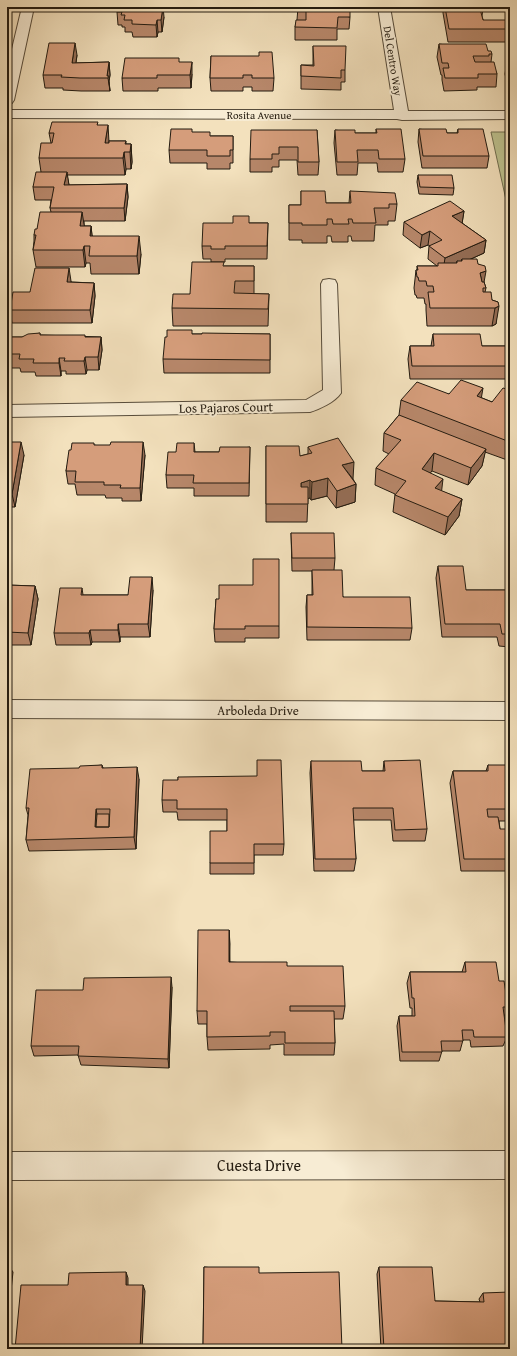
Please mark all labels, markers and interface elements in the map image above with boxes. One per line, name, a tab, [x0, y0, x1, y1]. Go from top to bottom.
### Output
street label: Del Centro Way	[380, 25, 407, 98]
street label: Rosita Avenue	[227, 107, 291, 123]
street label: Los Pajaros Court	[179, 397, 274, 418]
street label: Arboleda Drive	[217, 701, 299, 720]
street label: Cuesta Drive	[217, 1153, 301, 1177]

